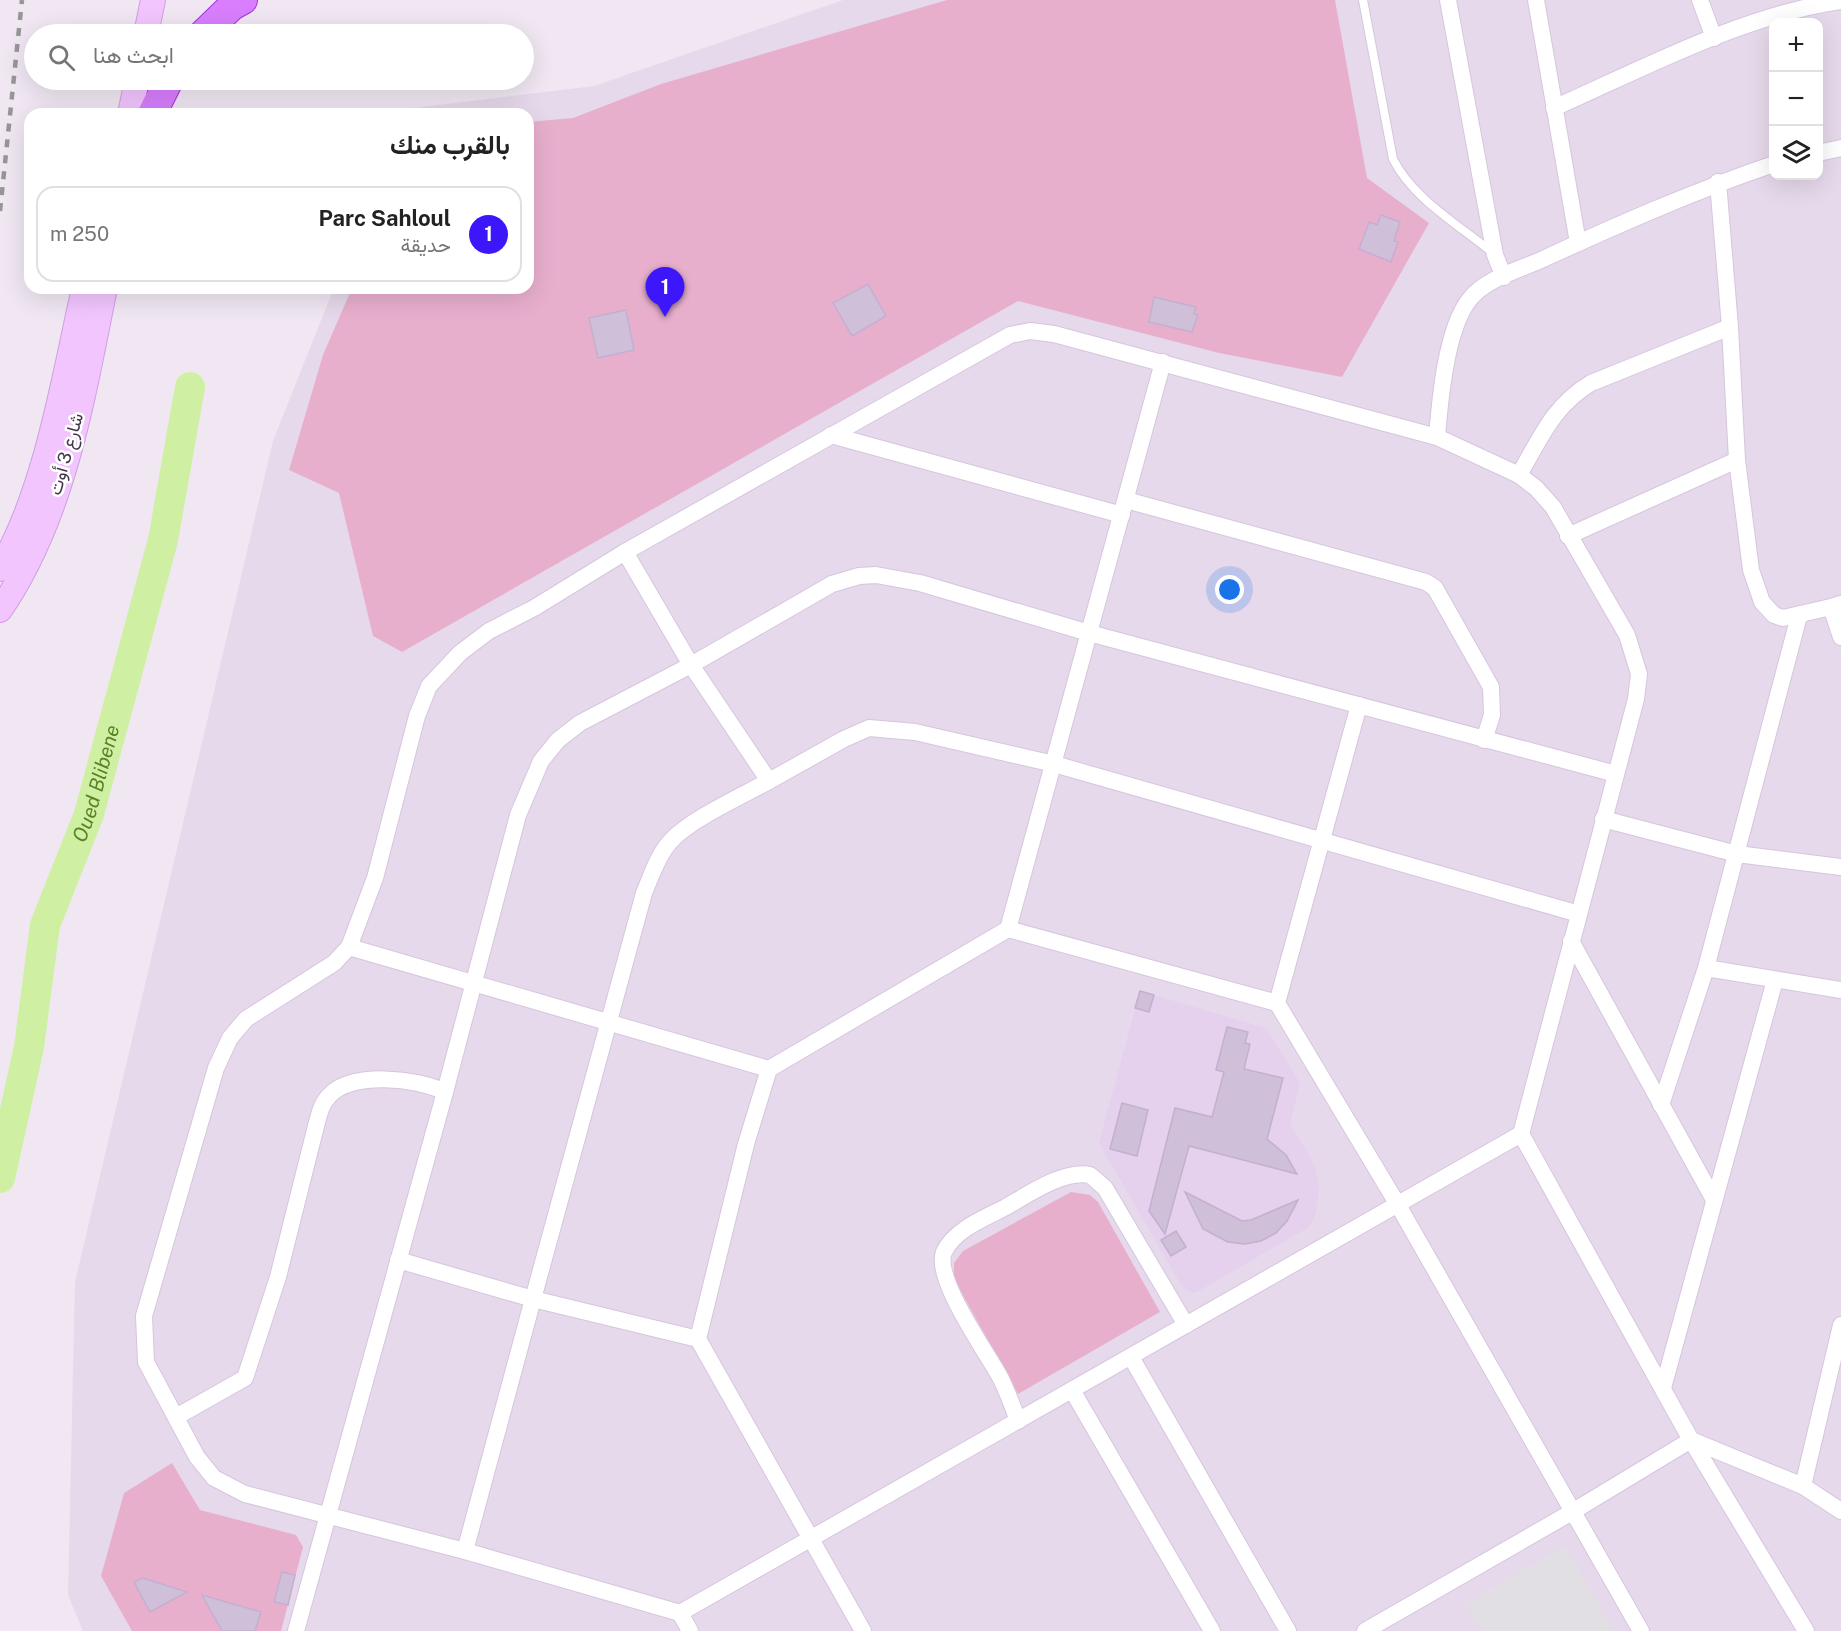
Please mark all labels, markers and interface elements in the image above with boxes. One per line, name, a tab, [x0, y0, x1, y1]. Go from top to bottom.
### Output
map controls	[1769, 18, 1823, 180]
button: +	[1769, 18, 1823, 72]
search box	[24, 24, 534, 90]
icon: search	[45, 41, 78, 74]
text: ابحث هنا	[93, 42, 174, 68]
button: −	[1769, 72, 1823, 126]
button: layers	[1769, 126, 1823, 180]
text: بالقرب منك	[390, 129, 510, 160]
text: Parc Sahloul	[318, 205, 451, 231]
text: 250 m	[50, 222, 109, 246]
text: 1	[484, 222, 493, 246]
text: حديقة	[400, 233, 451, 257]
pin: 1	[646, 268, 684, 317]
street label: شارع 3 أوت	[44, 410, 89, 498]
your location	[1215, 575, 1244, 604]
water label: Oued Blibene	[67, 722, 125, 845]

